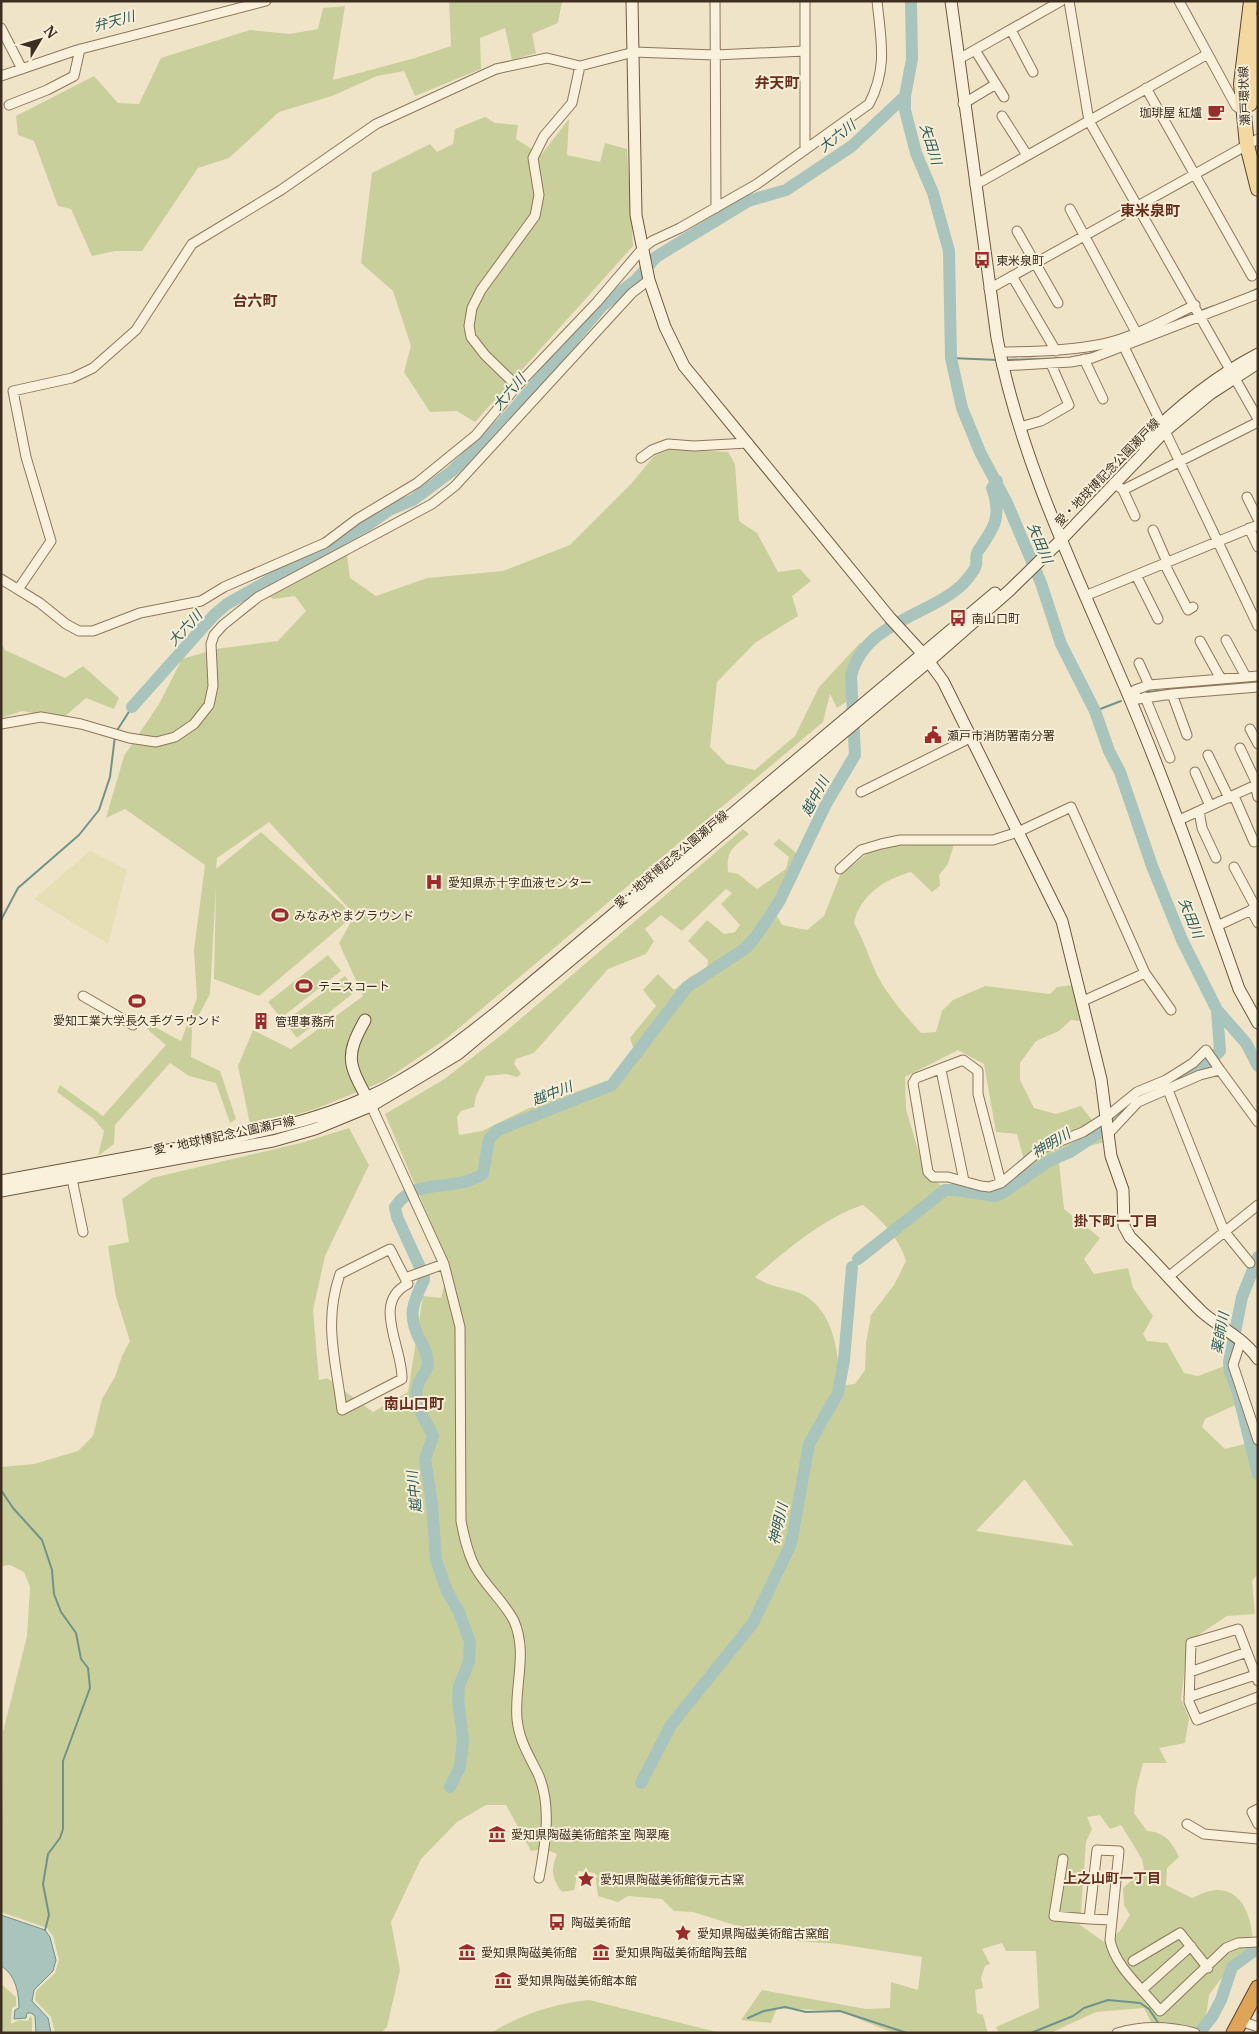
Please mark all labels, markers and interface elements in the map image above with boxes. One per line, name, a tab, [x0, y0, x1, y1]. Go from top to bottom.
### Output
water label: 弁天川	[91, 6, 139, 35]
north arrow	[15, 15, 65, 65]
text: N	[40, 22, 61, 42]
street label: 瀬戸環状線	[1235, 66, 1253, 126]
district label: 弁天町	[754, 73, 800, 92]
cafe icon: 珈琲屋 紅爐	[1206, 102, 1226, 122]
place label: 珈琲屋 紅爐	[1139, 105, 1202, 120]
water label: 大六川	[815, 115, 861, 156]
water label: 矢田川	[916, 121, 946, 169]
district label: 東米泉町	[1120, 201, 1180, 220]
bus stop icon: 東米泉町	[972, 250, 992, 270]
place label: 東米泉町	[996, 253, 1044, 268]
district label: 台六町	[232, 291, 278, 310]
water label: 大六川	[488, 369, 531, 414]
street label: 愛・地球博記念公園瀬戸線	[1052, 415, 1162, 529]
water label: 矢田川	[1024, 520, 1057, 568]
water label: 大六川	[164, 605, 207, 649]
bus stop icon: 南山口町	[948, 608, 968, 628]
place label: 南山口町	[972, 611, 1020, 626]
public building icon: 瀬戸市消防署南分署	[923, 725, 943, 745]
place label: 瀬戸市消防署南分署	[947, 728, 1055, 743]
water label: 越中川	[797, 771, 834, 819]
street label: 愛・地球博記念公園瀬戸線	[611, 807, 731, 911]
hospital icon: 愛知県赤十字血液センター	[424, 872, 444, 892]
place label: 愛知県赤十字血液センター	[448, 875, 592, 890]
water label: 矢田川	[1175, 895, 1208, 943]
sports icon: みなみやまグラウンド	[270, 905, 290, 925]
place label: みなみやまグラウンド	[294, 908, 414, 923]
sports icon: テニスコート	[294, 976, 314, 996]
place label: テニスコート	[318, 979, 390, 994]
sports icon: 愛知工業大学長久手グラウンド	[127, 991, 147, 1011]
building icon: 管理事務所	[251, 1011, 271, 1031]
place label: 愛知工業大学長久手グラウンド	[53, 1013, 221, 1028]
place label: 管理事務所	[275, 1014, 335, 1029]
water label: 越中川	[529, 1076, 577, 1109]
street label: 愛・地球博記念公園瀬戸線	[152, 1113, 296, 1157]
water label: 神明川	[1028, 1123, 1075, 1162]
district label: 掛下町一丁目	[1074, 1212, 1158, 1230]
water label: 薬師川	[1207, 1309, 1233, 1355]
district label: 南山口町	[384, 1394, 444, 1413]
water label: 越中川	[403, 1468, 425, 1514]
water label: 神明川	[765, 1500, 792, 1546]
museum icon: 愛知県陶磁美術館茶室 陶翠庵	[487, 1824, 507, 1844]
place label: 愛知県陶磁美術館茶室 陶翠庵	[511, 1827, 670, 1842]
place icon: 愛知県陶磁美術館復元古窯	[576, 1869, 596, 1889]
district label: 上之山町一丁目	[1063, 1869, 1161, 1887]
place label: 愛知県陶磁美術館復元古窯	[600, 1872, 744, 1887]
bus stop icon: 陶磁美術館	[547, 1912, 567, 1932]
place label: 陶磁美術館	[571, 1915, 631, 1930]
place icon: 愛知県陶磁美術館古窯館	[673, 1923, 693, 1943]
place label: 愛知県陶磁美術館古窯館	[697, 1926, 829, 1941]
museum icon: 愛知県陶磁美術館	[457, 1942, 477, 1962]
museum icon: 愛知県陶磁美術館陶芸館	[591, 1942, 611, 1962]
place label: 愛知県陶磁美術館	[481, 1945, 577, 1960]
place label: 愛知県陶磁美術館陶芸館	[615, 1945, 747, 1960]
museum icon: 愛知県陶磁美術館本館	[493, 1970, 513, 1990]
place label: 愛知県陶磁美術館本館	[517, 1973, 637, 1988]

